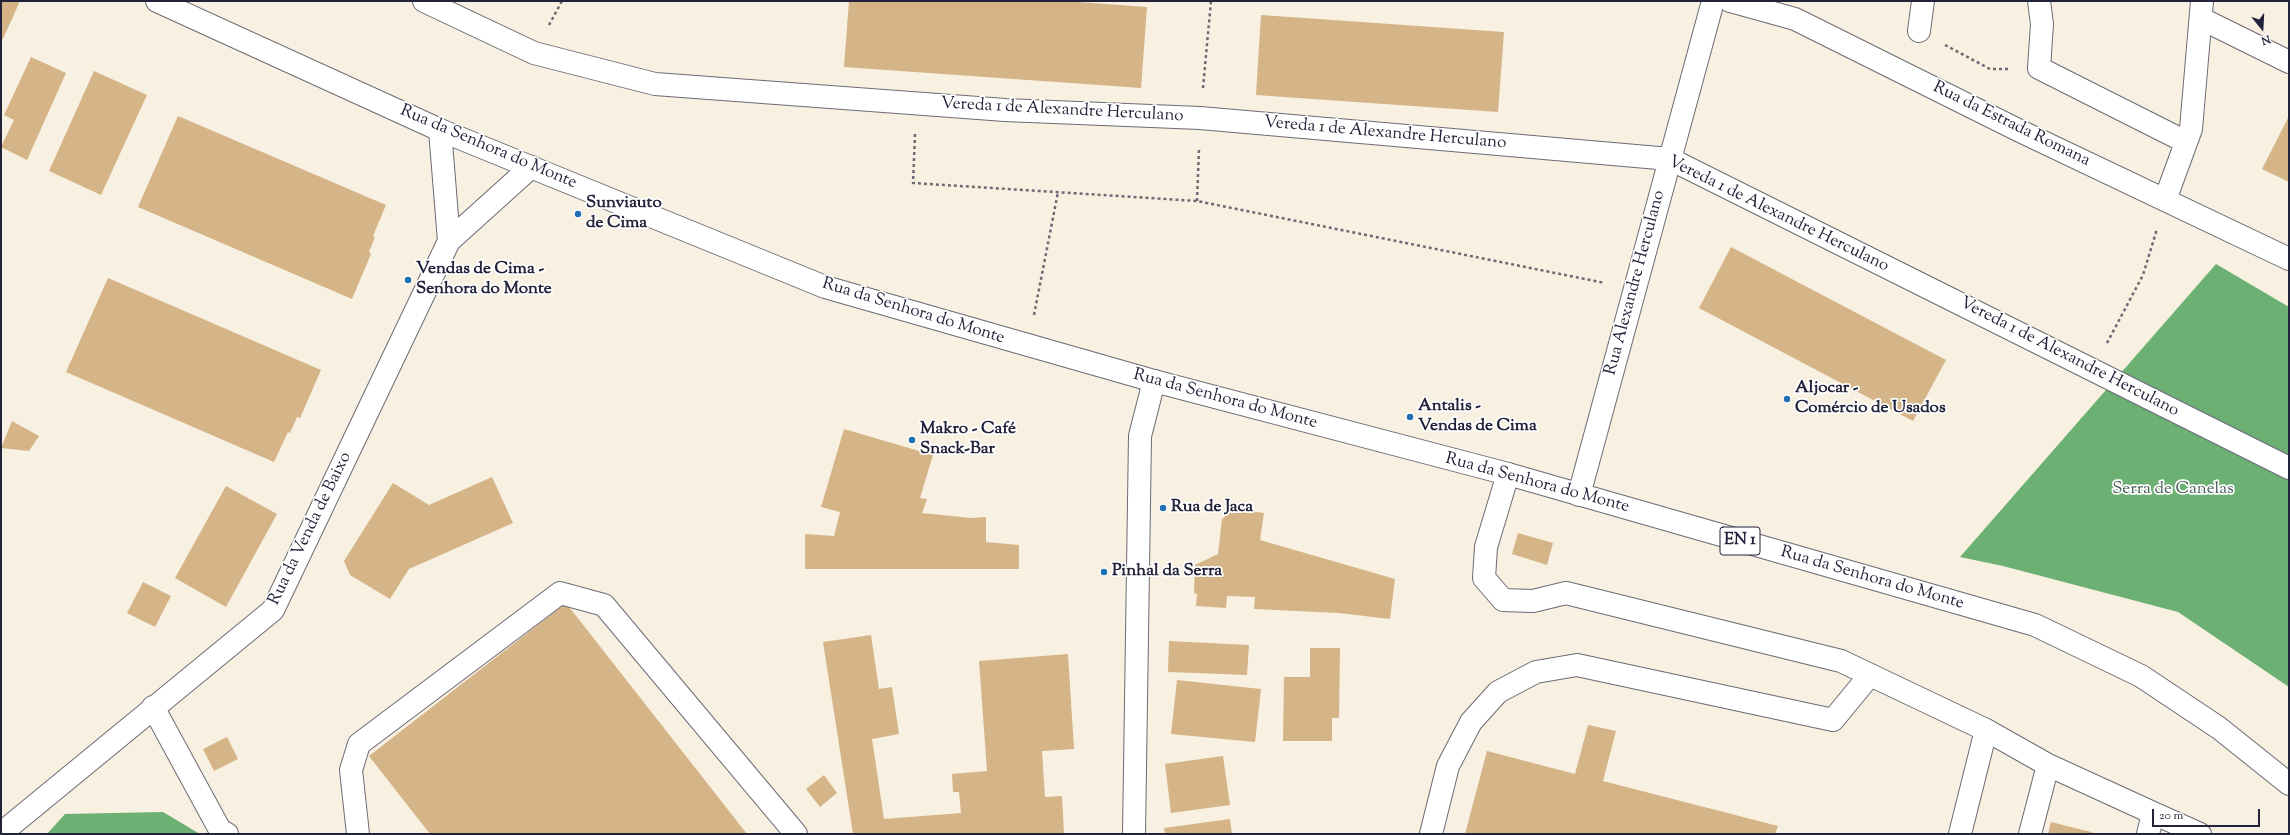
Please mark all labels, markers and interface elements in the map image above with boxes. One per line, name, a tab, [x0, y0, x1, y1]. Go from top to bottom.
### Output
north arrow	[2242, 8, 2282, 48]
text: N	[2259, 30, 2272, 48]
street label: Rua da Estrada Romana	[1929, 78, 2093, 172]
street label: Vereda 1 de Alexandre Herculano	[940, 94, 1184, 128]
street label: Rua da Senhora do Monte	[397, 102, 579, 194]
street label: Vereda 1 de Alexandre Herculano	[1263, 113, 1507, 155]
street label: Vereda 1 de Alexandre Herculano	[1664, 153, 1892, 277]
street label: Rua Alexandre Herculano	[1602, 188, 1670, 378]
place label: Sunviauto de Cima	[586, 194, 662, 234]
marker: Sunviauto de Cima	[573, 209, 583, 219]
place label: Vendas de Cima - Senhora do Monte	[416, 260, 552, 300]
marker: Vendas de Cima - Senhora do Monte	[403, 275, 413, 285]
street label: Rua da Senhora do Monte	[819, 275, 1007, 349]
street label: Vereda 1 de Alexandre Herculano	[1956, 294, 2182, 422]
street label: Rua da Senhora do Monte	[1131, 366, 1319, 434]
place label: Aljocar - Comércio de Usados	[1795, 379, 1946, 419]
marker: Aljocar - Comércio de Usados	[1782, 394, 1792, 404]
place label: Antalis - Vendas de Cima	[1418, 397, 1537, 437]
marker: Antalis - Vendas de Cima	[1405, 412, 1415, 422]
place label: Makro - Café Snack-Bar	[920, 420, 1016, 460]
marker: Makro - Café Snack-Bar	[907, 435, 917, 445]
street label: Rua da Venda de Baixo	[265, 449, 357, 609]
street label: Rua da Senhora do Monte	[1443, 450, 1631, 518]
park label: Serra de Canelas	[2112, 480, 2234, 500]
place label: Rua de Jaca	[1171, 498, 1253, 518]
marker: Rua de Jaca	[1158, 503, 1168, 513]
road number: EN 1	[1720, 527, 1760, 555]
street label: Rua da Senhora do Monte	[1778, 543, 1966, 615]
place label: Pinhal da Serra	[1112, 562, 1222, 582]
marker: Pinhal da Serra	[1099, 567, 1109, 577]
scale bar	[2154, 801, 2262, 827]
text: 20 m	[2159, 807, 2183, 825]

